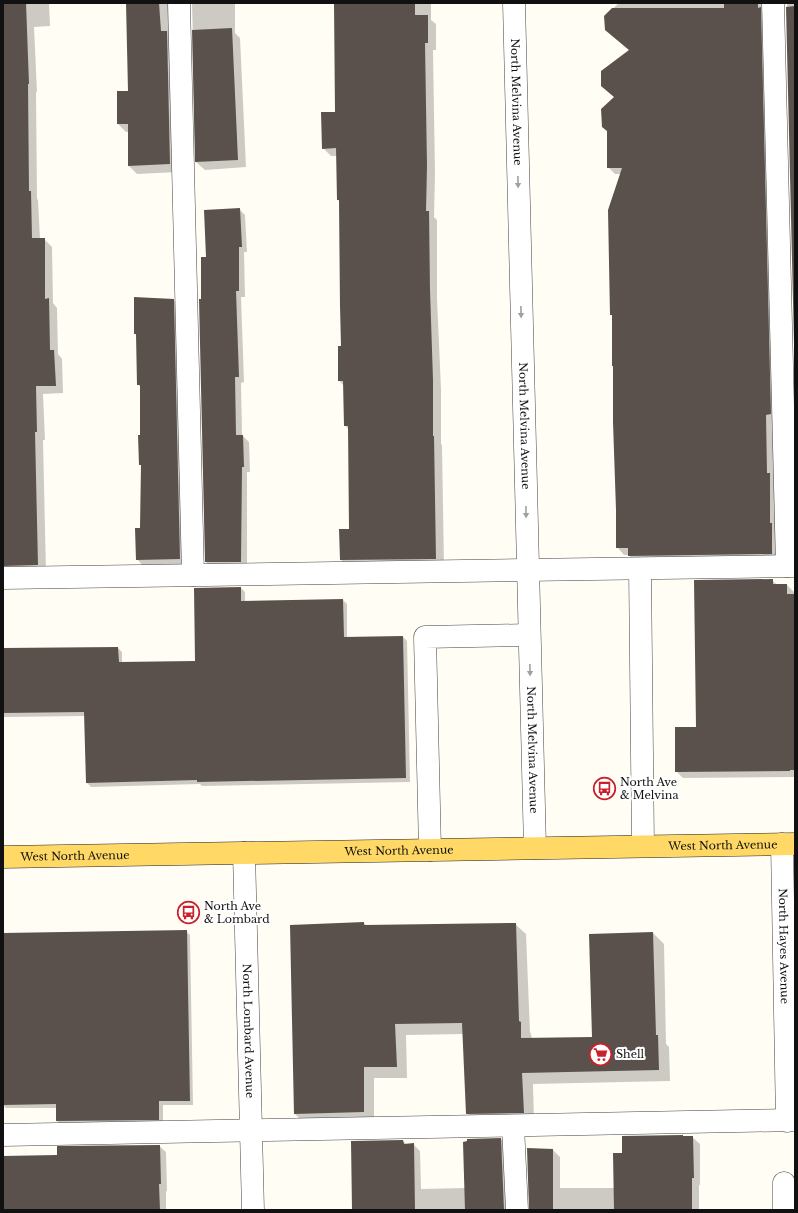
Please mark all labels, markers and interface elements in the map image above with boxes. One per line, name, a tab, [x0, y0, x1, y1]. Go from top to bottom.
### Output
street label: North Melvina Avenue	[508, 38, 525, 166]
one-way arrow	[515, 176, 521, 189]
one-way arrow	[518, 306, 524, 319]
street label: North Melvina Avenue	[516, 362, 533, 490]
one-way arrow	[523, 506, 529, 519]
one-way arrow	[527, 664, 533, 677]
street label: North Melvina Avenue	[524, 686, 541, 814]
bus stop icon: North Ave & Melvina	[591, 775, 617, 801]
place label: North Ave & Melvina	[620, 775, 679, 802]
street label: West North Avenue	[667, 837, 778, 853]
street label: West North Avenue	[343, 843, 454, 858]
street label: West North Avenue	[19, 848, 130, 864]
street label: North Hayes Avenue	[776, 888, 792, 1004]
bus stop icon: North Ave & Lombard	[176, 899, 202, 925]
place label: North Ave & Lombard	[204, 899, 270, 926]
street label: North Lombard Avenue	[240, 964, 257, 1098]
supermarket icon: Shell	[587, 1041, 613, 1067]
place label: Shell	[616, 1047, 645, 1061]

